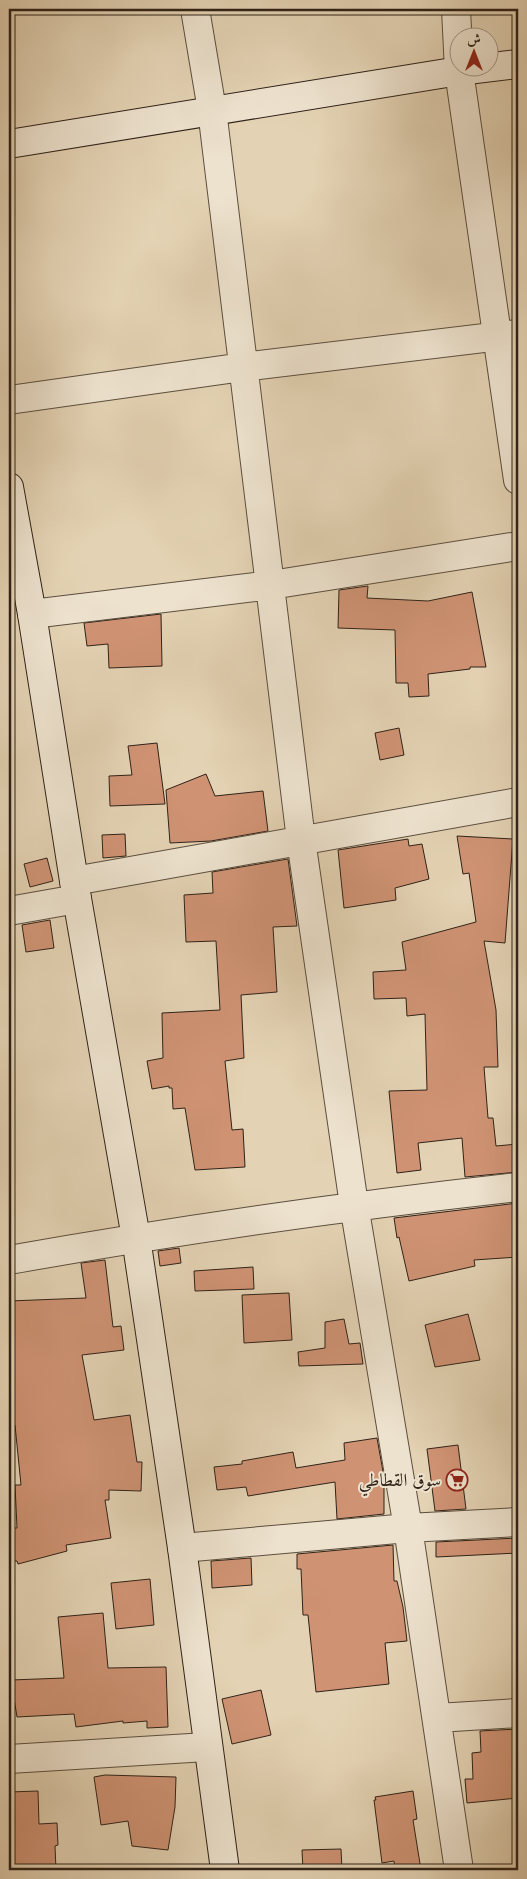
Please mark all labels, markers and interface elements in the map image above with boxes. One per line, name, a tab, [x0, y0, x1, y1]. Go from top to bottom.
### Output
north arrow	[450, 28, 500, 78]
text: ش	[467, 30, 481, 49]
place label: سوق القطاطي	[359, 1468, 441, 1497]
supermarket icon: سوق القطاطي	[445, 1468, 469, 1492]

